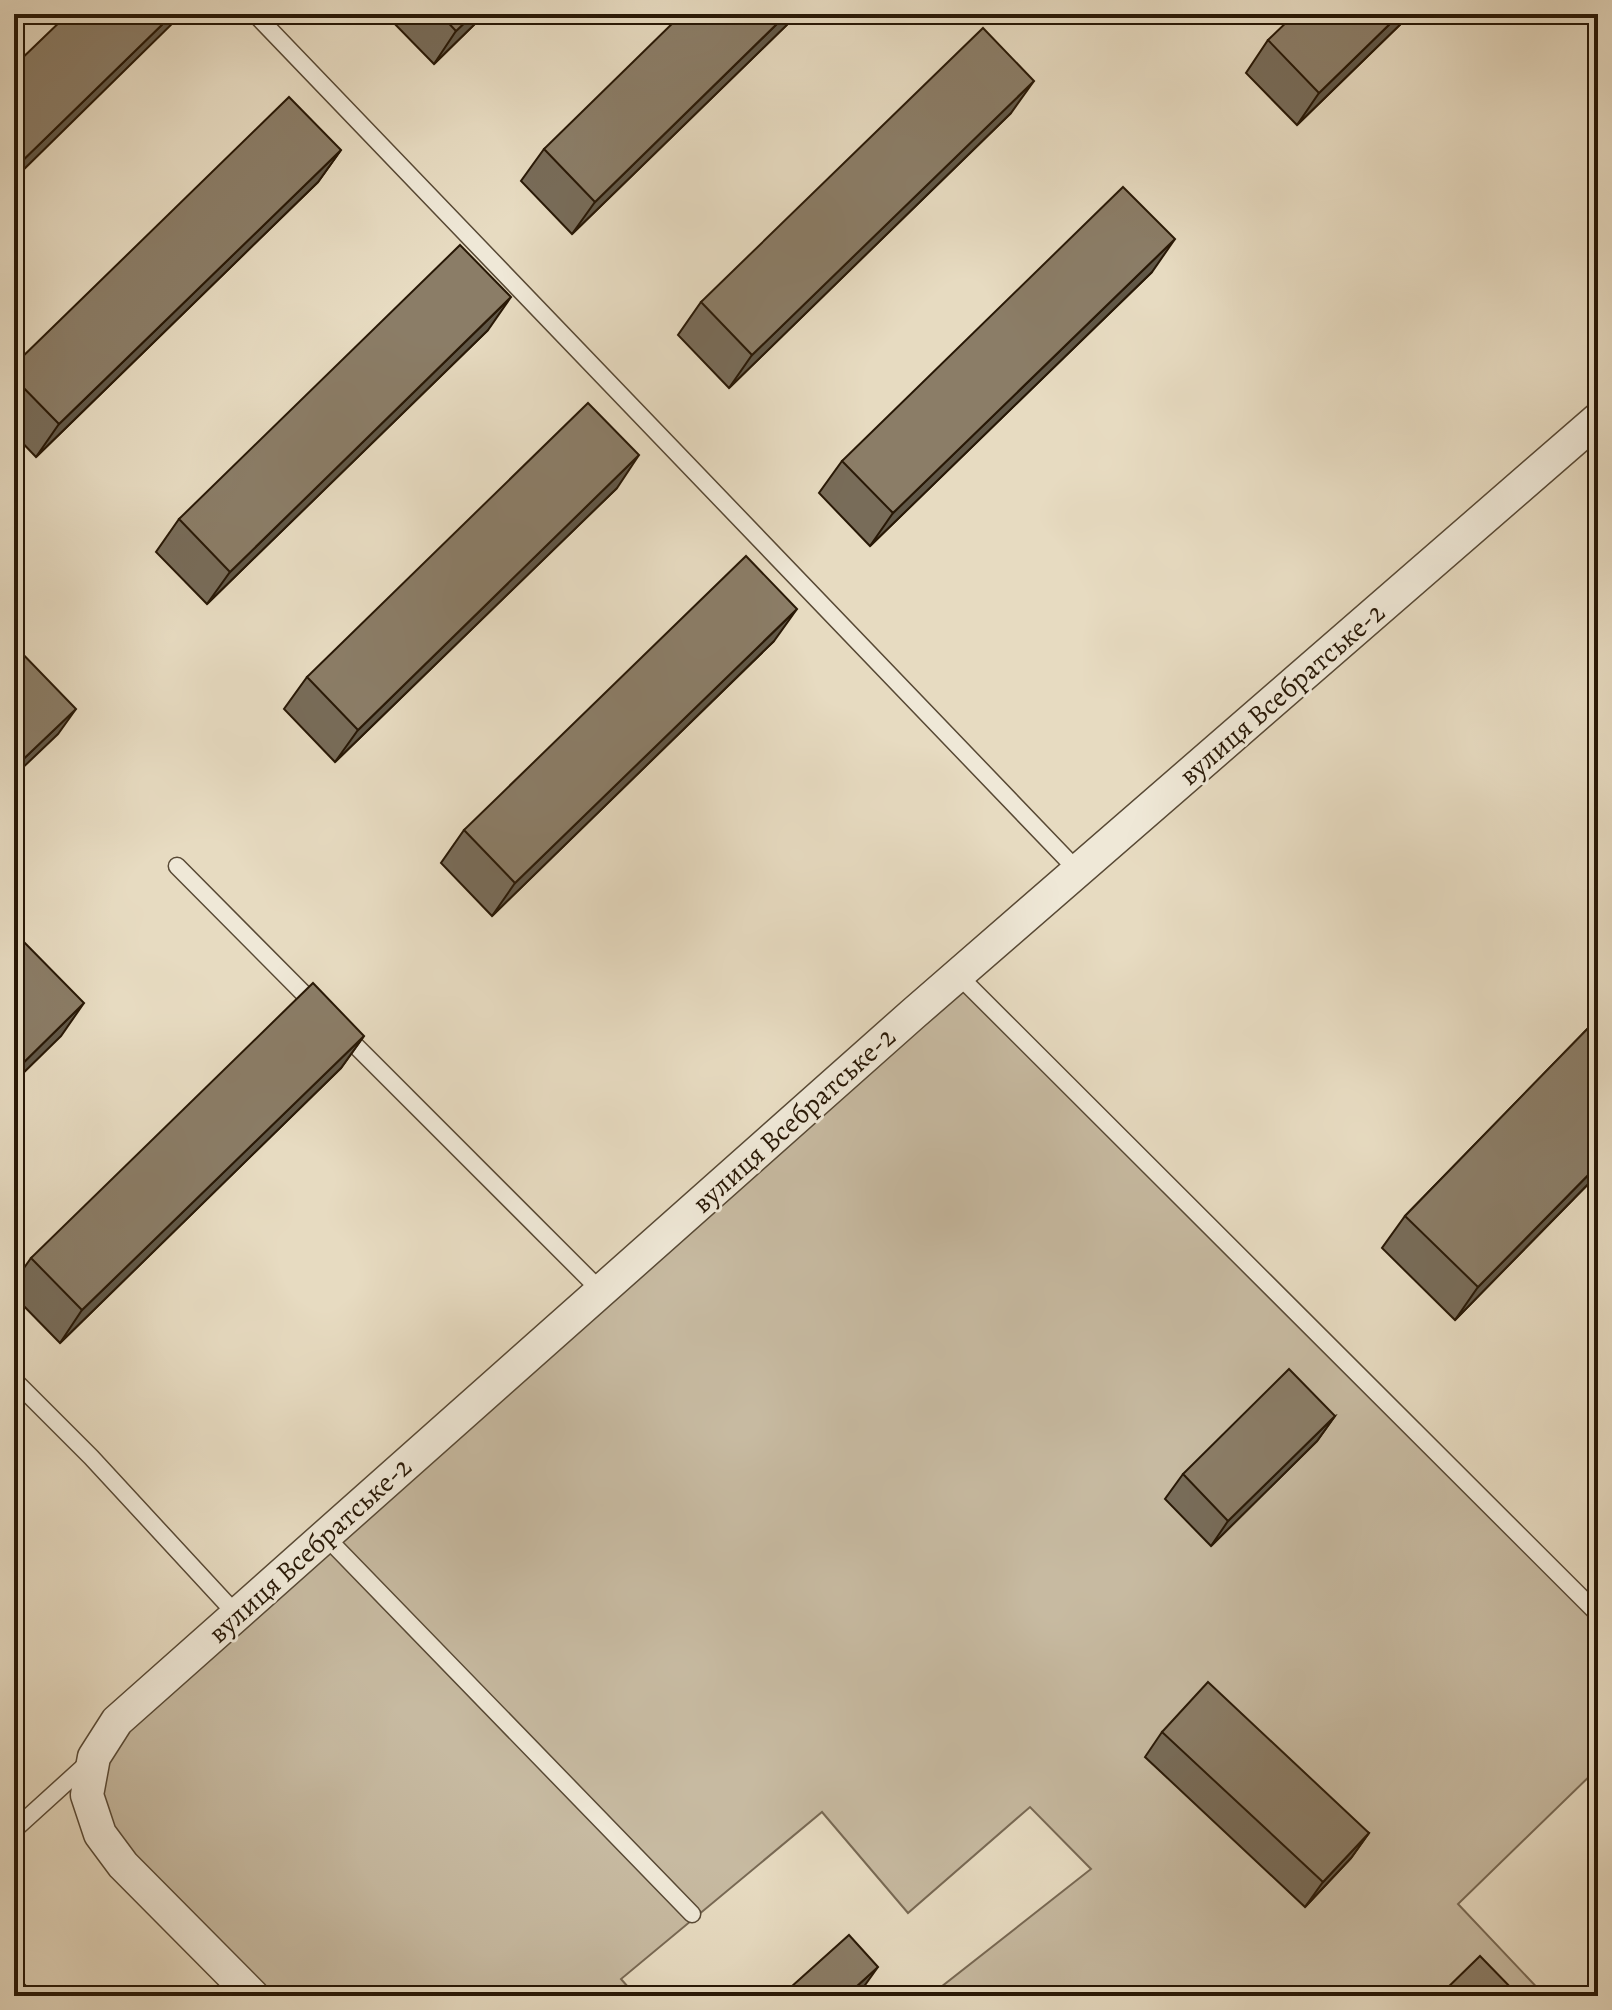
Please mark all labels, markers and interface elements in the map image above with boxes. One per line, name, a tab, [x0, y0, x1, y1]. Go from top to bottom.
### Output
street label: вулиця Всебратське-2	[1171, 594, 1393, 794]
street label: вулиця Всебратське-2	[684, 1018, 904, 1222]
street label: вулиця Всебратське-2	[200, 1448, 420, 1652]

